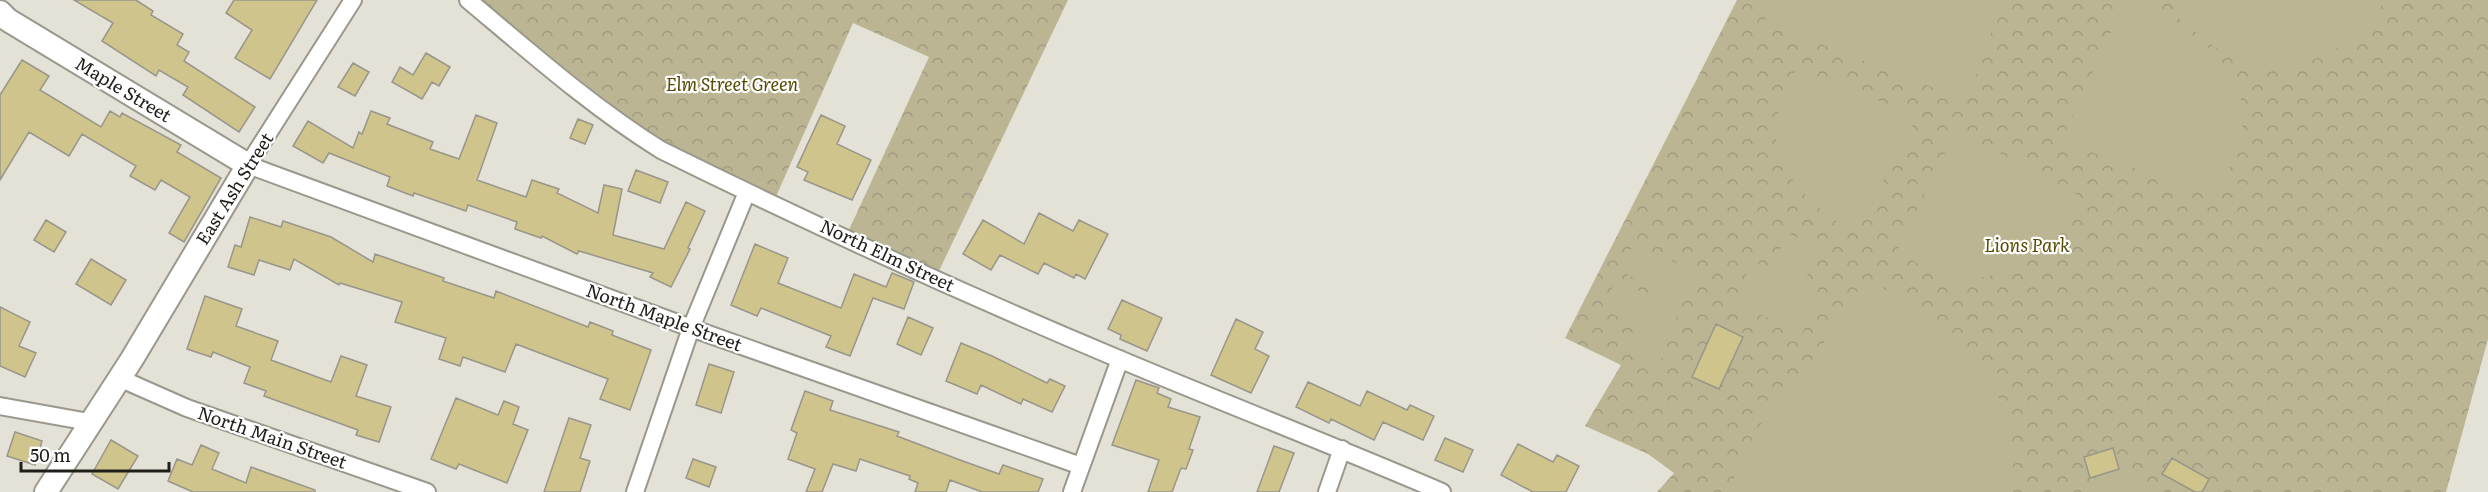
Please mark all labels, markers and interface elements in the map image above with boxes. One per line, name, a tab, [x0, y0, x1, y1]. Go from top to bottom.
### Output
street label: Maple Street	[70, 49, 178, 129]
park label: Elm Street Green	[666, 70, 799, 97]
street label: East Ash Street	[188, 126, 280, 250]
street label: North Elm Street	[816, 212, 960, 298]
park label: Lions Park	[1984, 231, 2070, 258]
street label: North Maple Street	[583, 276, 747, 358]
street label: North Main Street	[194, 398, 351, 475]
scale bar	[21, 435, 170, 473]
text: 50 m	[30, 441, 71, 468]

